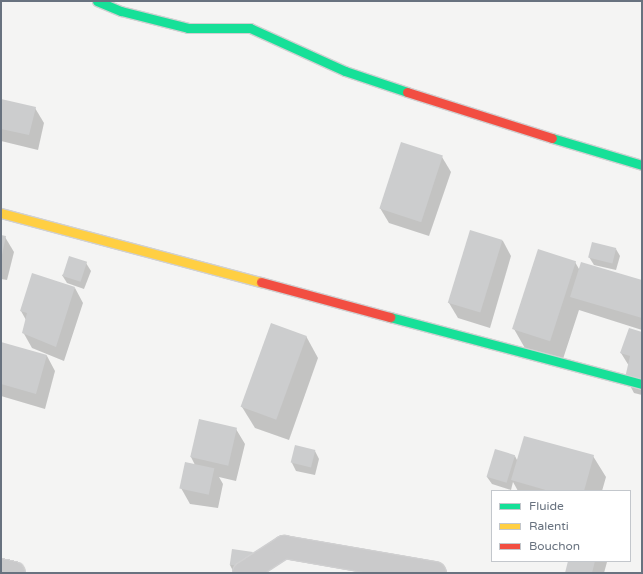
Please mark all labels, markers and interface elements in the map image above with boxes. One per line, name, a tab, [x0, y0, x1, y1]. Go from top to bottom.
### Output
legend	[491, 490, 631, 562]
text: Fluide	[529, 499, 564, 513]
text: Ralenti	[529, 519, 569, 533]
text: Bouchon	[529, 539, 580, 553]

